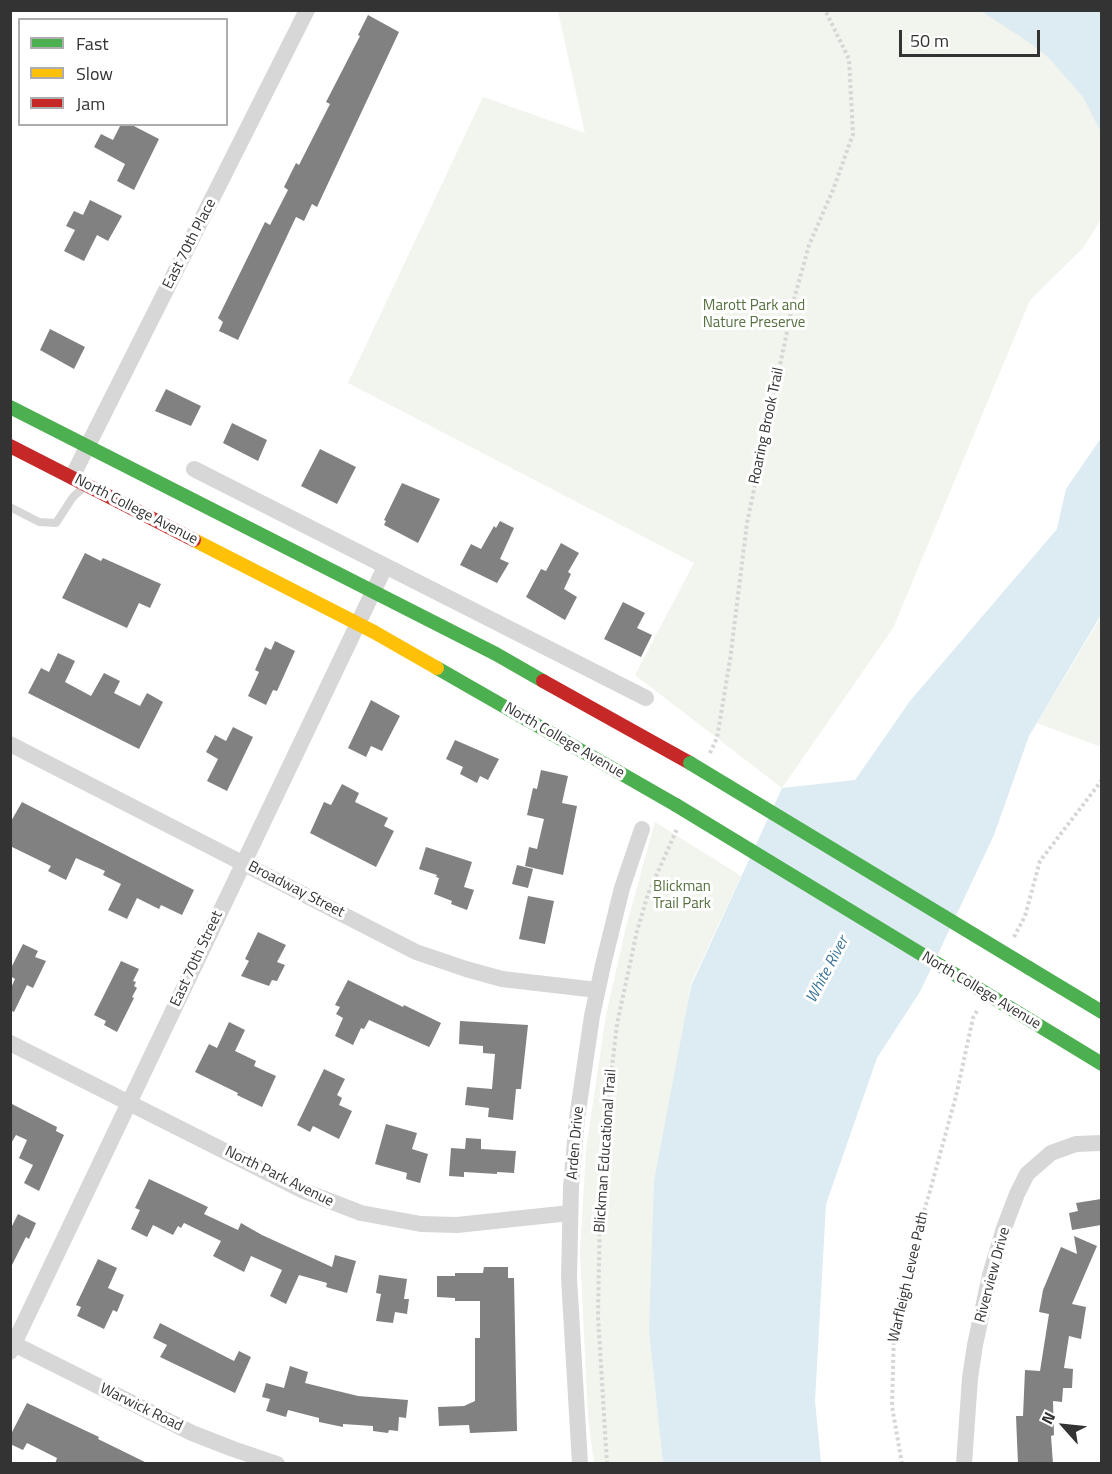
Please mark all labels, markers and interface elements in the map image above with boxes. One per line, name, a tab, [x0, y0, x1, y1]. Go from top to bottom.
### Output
legend	[18, 18, 228, 126]
scale bar	[902, 18, 1043, 56]
text: 50 m	[910, 27, 949, 54]
text: Fast	[76, 30, 109, 57]
text: Slow	[76, 60, 113, 87]
text: Jam	[76, 90, 105, 117]
street label: East 70th Place	[160, 196, 220, 292]
park label: Marott Park and Nature Preserve	[703, 297, 805, 332]
street label: Roaring Brook Trail	[746, 366, 788, 486]
street label: North College Avenue	[71, 471, 201, 549]
street label: North College Avenue	[501, 699, 627, 783]
street label: Broadway Street	[245, 858, 347, 922]
park label: Blickman Trail Park	[653, 878, 711, 913]
street label: East 70th Street	[167, 908, 227, 1010]
water label: White River	[803, 934, 853, 1006]
street label: North College Avenue	[918, 948, 1044, 1034]
street label: Blickman Educational Trail	[591, 1069, 621, 1233]
street label: Arden Drive	[564, 1106, 588, 1180]
street label: North Park Avenue	[222, 1143, 336, 1211]
street label: Warfleigh Levee Path	[885, 1210, 933, 1344]
street label: Riverview Drive	[972, 1225, 1014, 1325]
street label: Warwick Road	[97, 1380, 185, 1436]
north arrow	[1034, 1396, 1094, 1456]
text: N	[1035, 1407, 1061, 1428]

